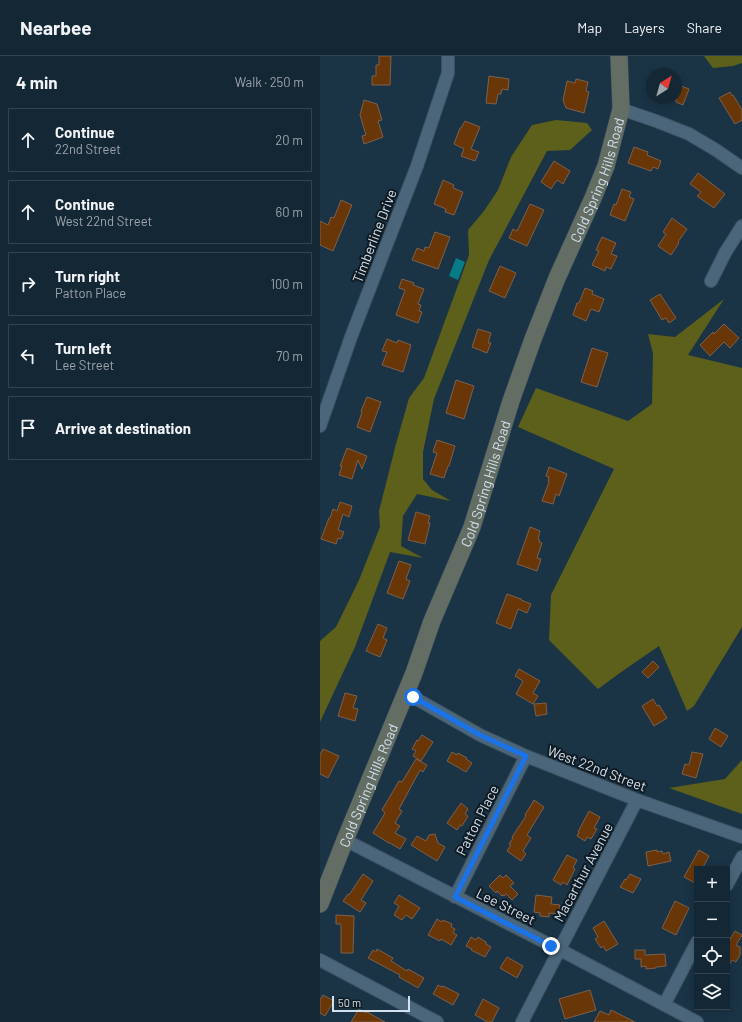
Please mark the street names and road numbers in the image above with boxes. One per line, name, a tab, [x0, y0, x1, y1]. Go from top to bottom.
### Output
street label: Cold Spring Hills Road	[566, 116, 627, 245]
street label: Timberline Drive	[348, 187, 400, 285]
street label: Cold Spring Hills Road	[456, 418, 513, 549]
street label: Cold Spring Hills Road	[335, 721, 401, 849]
street label: West 22nd Street	[545, 741, 649, 795]
street label: Patton Place	[452, 782, 502, 858]
street label: Macarthur Avenue	[550, 820, 616, 924]
street label: Lee Street	[474, 884, 538, 928]

